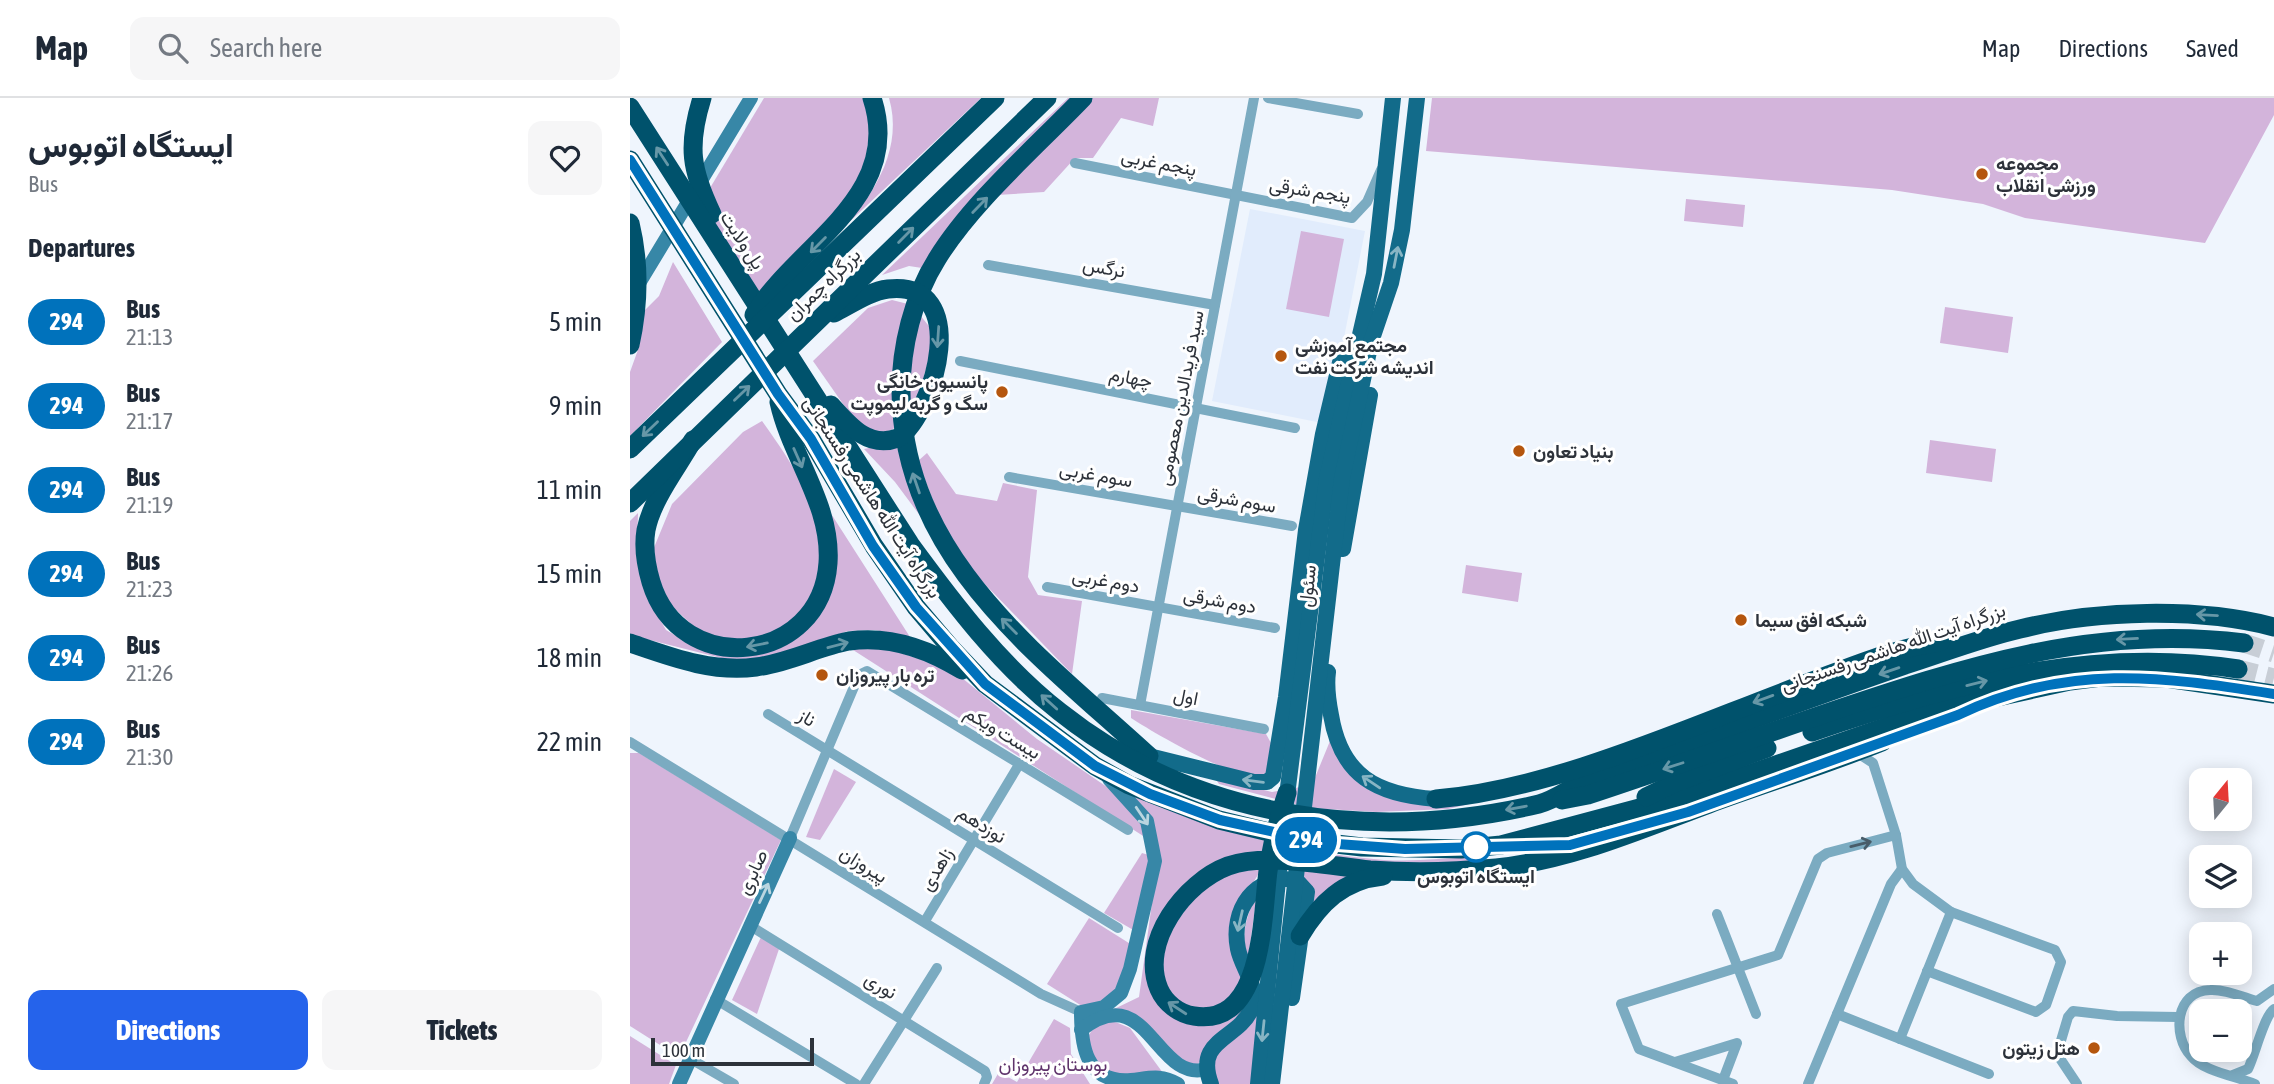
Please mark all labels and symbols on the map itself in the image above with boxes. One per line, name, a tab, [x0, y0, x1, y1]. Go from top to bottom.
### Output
street label: پنجم غربی	[1119, 144, 1199, 183]
one-way arrow	[654, 146, 668, 166]
place label: مجموعه ورزشی انقلاب	[1996, 152, 2096, 198]
marker: مجموعه ورزشی انقلاب	[1974, 166, 1990, 182]
street label: پنجم شرقی	[1267, 173, 1352, 210]
one-way arrow	[972, 197, 989, 214]
street label: پل ولایت	[714, 207, 770, 275]
one-way arrow	[897, 227, 914, 244]
one-way arrow	[810, 236, 827, 253]
street label: بزرگراه چمران	[781, 243, 867, 327]
one-way arrow	[1390, 247, 1404, 269]
street label: نرگس	[1081, 252, 1127, 283]
street label: سید فریدالدین معصومی	[1152, 308, 1209, 488]
one-way arrow	[932, 325, 945, 348]
place label: مجتمع آموزشی اندیشه شرکت نفت	[1295, 334, 1434, 380]
marker: مجتمع آموزشی اندیشه شرکت نفت	[1273, 348, 1289, 364]
street label: چهارم	[1107, 362, 1154, 395]
place label: پانسیون خانگی سگ و گربه لیموپت	[851, 370, 988, 417]
marker: پانسیون خانگی سگ و گربه لیموپت	[994, 384, 1010, 400]
one-way arrow	[733, 385, 750, 402]
street label: بزرگراه آیت الله هاشمی رفسنجانی	[799, 392, 947, 603]
one-way arrow	[642, 420, 659, 437]
place label: بنیاد تعاون	[1533, 440, 1614, 464]
marker: بنیاد تعاون	[1511, 443, 1527, 459]
one-way arrow	[792, 447, 805, 469]
street label: سوم غربی	[1057, 457, 1134, 493]
one-way arrow	[909, 472, 921, 494]
street label: سوم شرقی	[1196, 481, 1278, 519]
street label: دوم غربی	[1070, 563, 1141, 599]
street label: سئول	[1294, 564, 1321, 608]
street label: دوم شرقی	[1182, 583, 1258, 619]
street label: بزرگراه آیت الله هاشمی رفسنجانی	[1778, 598, 2009, 697]
place label: شبکه افق سیما	[1755, 609, 1867, 632]
one-way arrow	[2196, 609, 2219, 622]
marker: شبکه افق سیما	[1733, 612, 1749, 628]
one-way arrow	[1001, 618, 1018, 635]
one-way arrow	[2116, 633, 2139, 646]
one-way arrow	[827, 637, 849, 650]
one-way arrow	[747, 638, 769, 652]
place label: تره بار پیروزان	[836, 664, 935, 689]
one-way arrow	[1879, 666, 1901, 678]
marker: تره بار پیروزان	[814, 667, 830, 683]
one-way arrow	[1965, 676, 1988, 689]
street label: اول	[1171, 683, 1200, 710]
one-way arrow	[1040, 694, 1058, 710]
one-way arrow	[1753, 694, 1774, 707]
street label: بیست ویکم	[960, 701, 1045, 765]
street label: ناز	[793, 703, 820, 732]
one-way arrow	[1663, 761, 1685, 774]
north arrow	[2189, 768, 2252, 831]
one-way arrow	[1242, 774, 1265, 787]
one-way arrow	[1362, 775, 1381, 789]
street label: نوزدهم	[953, 801, 1010, 849]
one-way arrow	[1505, 802, 1528, 815]
one-way arrow	[1135, 806, 1149, 825]
line badge: 294	[1266, 817, 1346, 863]
marker: ایستگاه اتوبوس	[1461, 832, 1491, 862]
one-way arrow	[1849, 837, 1872, 850]
street label: پیروزان	[834, 841, 892, 890]
street label: زاهدی	[915, 843, 958, 895]
street label: صابری	[732, 846, 773, 898]
place label: ایستگاه اتوبوس	[1417, 865, 1535, 889]
one-way arrow	[758, 883, 771, 904]
one-way arrow	[1233, 910, 1246, 932]
street label: نوری	[860, 967, 901, 1004]
one-way arrow	[1168, 1000, 1187, 1015]
one-way arrow	[1257, 1019, 1270, 1042]
scale bar	[651, 1035, 814, 1067]
place label: هتل زیتون	[2002, 1037, 2080, 1061]
marker: هتل زیتون	[2086, 1040, 2102, 1056]
park label: بوستان پیروزان	[999, 1053, 1107, 1078]

